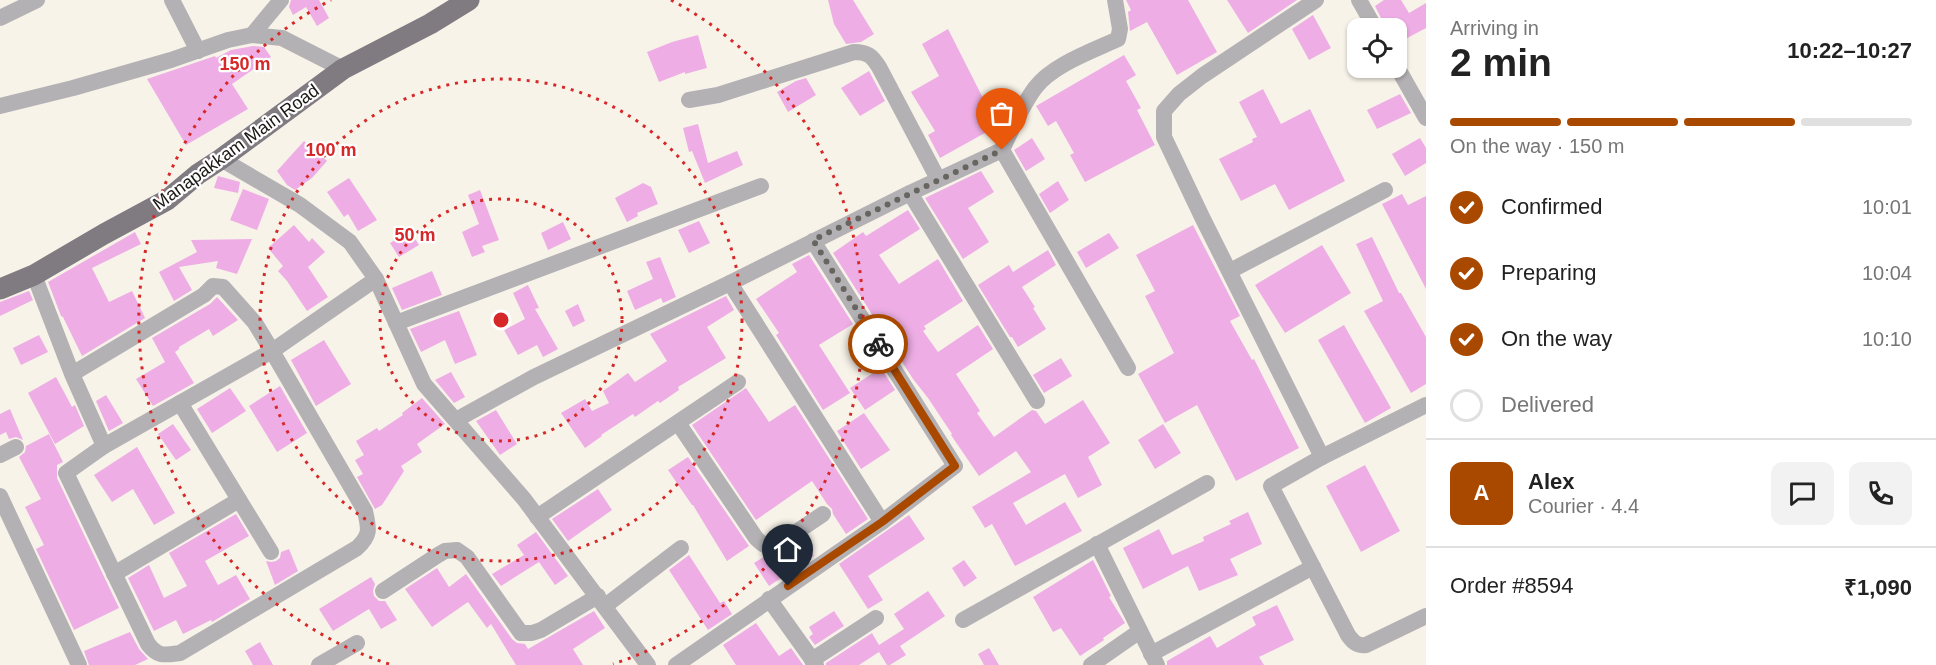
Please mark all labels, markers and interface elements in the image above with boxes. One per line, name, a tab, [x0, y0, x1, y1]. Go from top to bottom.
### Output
text: Arriving in	[1450, 17, 1539, 39]
map controls	[1347, 18, 1407, 78]
button: locate	[1347, 18, 1407, 78]
text: 10:22–10:27	[1787, 38, 1912, 63]
text: 2 min	[1450, 41, 1552, 84]
text: 150 m	[219, 54, 271, 74]
street label: Manapakkam Main Road	[149, 80, 323, 214]
pin	[976, 88, 1027, 150]
icon: bag	[985, 97, 1018, 130]
text: On the way · 150 m	[1450, 135, 1625, 157]
text: 100 m	[305, 140, 357, 160]
icon: check	[1450, 191, 1483, 224]
text: Confirmed	[1501, 194, 1602, 219]
text: 10:01	[1862, 196, 1912, 218]
text: 50 m	[394, 225, 436, 245]
icon: check	[1450, 257, 1483, 290]
text: Preparing	[1501, 260, 1596, 285]
text: 10:04	[1862, 262, 1912, 284]
centre of rings	[491, 310, 511, 330]
courier	[848, 314, 908, 374]
icon: check	[1450, 323, 1483, 356]
text: On the way	[1501, 326, 1612, 351]
icon: bike	[862, 328, 895, 361]
text: 10:10	[1862, 328, 1912, 350]
text: Delivered	[1501, 392, 1594, 417]
button: chat	[1771, 462, 1834, 525]
button: phone	[1849, 462, 1912, 525]
text: Alex	[1528, 469, 1574, 494]
text: A	[1474, 480, 1489, 505]
text: Courier · 4.4	[1528, 495, 1639, 517]
pin	[762, 524, 813, 586]
icon: home	[771, 533, 804, 566]
text: Order #8594	[1450, 573, 1574, 598]
text: ₹1,090	[1844, 575, 1912, 600]

